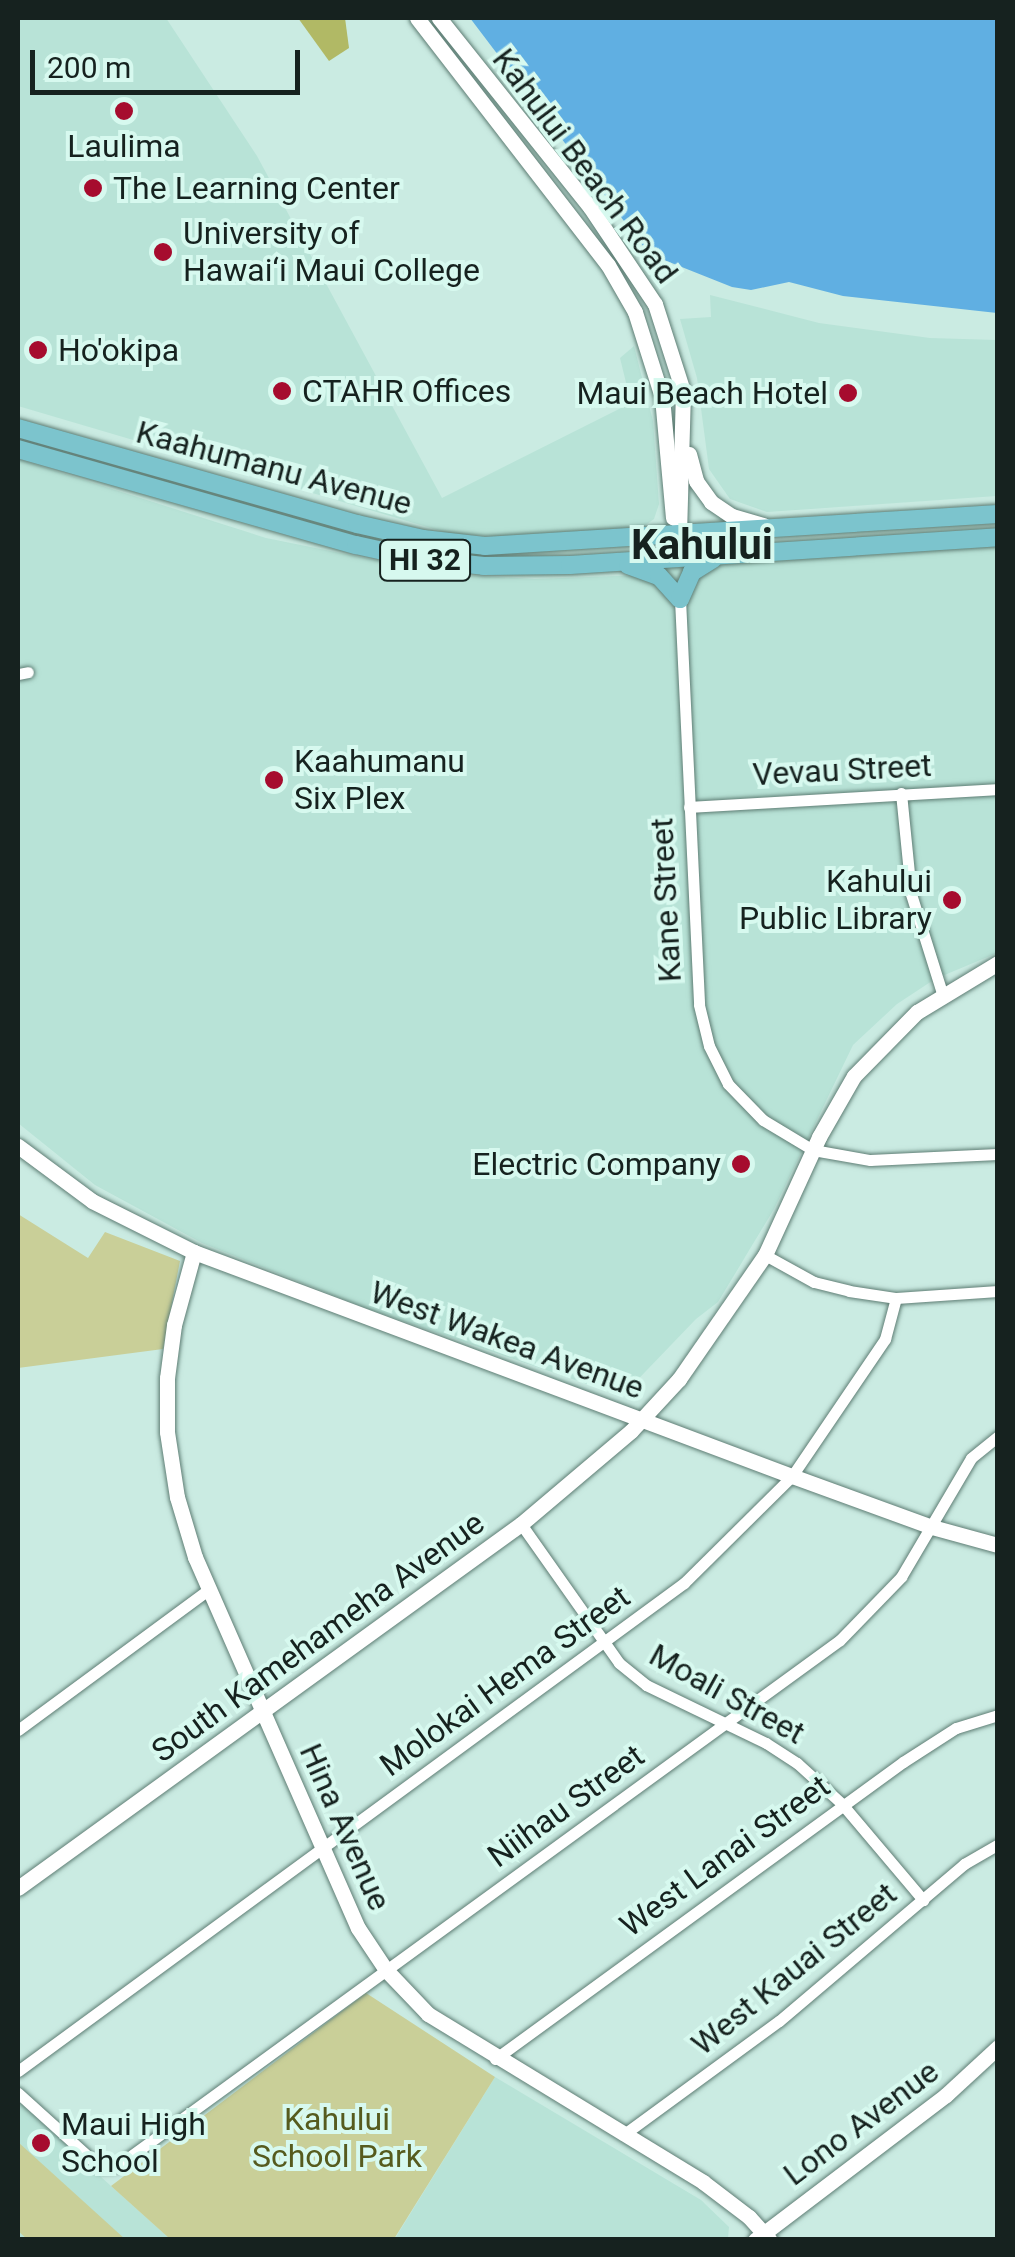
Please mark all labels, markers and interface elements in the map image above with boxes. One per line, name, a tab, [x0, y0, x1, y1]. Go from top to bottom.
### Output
scale bar	[35, 30, 305, 92]
street label: Kahului Beach Road	[484, 41, 686, 291]
text: 200 m	[47, 50, 131, 85]
marker: Laulima	[113, 100, 135, 122]
place label: Laulima	[67, 127, 181, 165]
place label: The Learning Center	[113, 169, 400, 207]
marker: The Learning Center	[82, 177, 104, 199]
place label: University of Hawai‘i Maui College	[183, 215, 480, 290]
marker: University of Hawai‘i Maui College	[152, 241, 174, 263]
place label: Ho'okipa	[58, 331, 179, 369]
marker: Ho'okipa	[27, 339, 49, 361]
place label: CTAHR Offices	[302, 372, 511, 410]
place label: Maui Beach Hotel	[576, 374, 828, 412]
marker: CTAHR Offices	[271, 380, 293, 402]
marker: Maui Beach Hotel	[837, 382, 859, 404]
street label: Kaahumanu Avenue	[132, 413, 416, 523]
district label: Kahului	[631, 520, 773, 570]
road number: HI 32	[378, 535, 472, 585]
place label: Kaahumanu Six Plex	[294, 743, 465, 818]
street label: Vevau Street	[752, 746, 932, 794]
marker: Kaahumanu Six Plex	[263, 769, 285, 791]
street label: Kane Street	[643, 817, 689, 983]
place label: Kahului Public Library	[739, 863, 932, 938]
marker: Kahului Public Library	[941, 889, 963, 911]
place label: Electric Company	[472, 1145, 721, 1183]
marker: Electric Company	[730, 1153, 752, 1175]
street label: West Wakea Avenue	[365, 1273, 649, 1407]
street label: South Kamehameha Avenue	[144, 1504, 492, 1770]
street label: Molokai Hema Street	[373, 1578, 637, 1784]
street label: Moali Street	[643, 1636, 811, 1752]
street label: Niihau Street	[481, 1737, 651, 1875]
street label: Hina Avenue	[291, 1738, 399, 1916]
street label: West Lanai Street	[613, 1767, 837, 1945]
street label: West Kauai Street	[684, 1875, 904, 2063]
street label: Lono Avenue	[776, 2052, 946, 2194]
park label: Kahului School Park	[252, 2101, 422, 2176]
place label: Maui High School	[61, 2106, 206, 2181]
marker: Maui High School	[30, 2132, 52, 2154]

